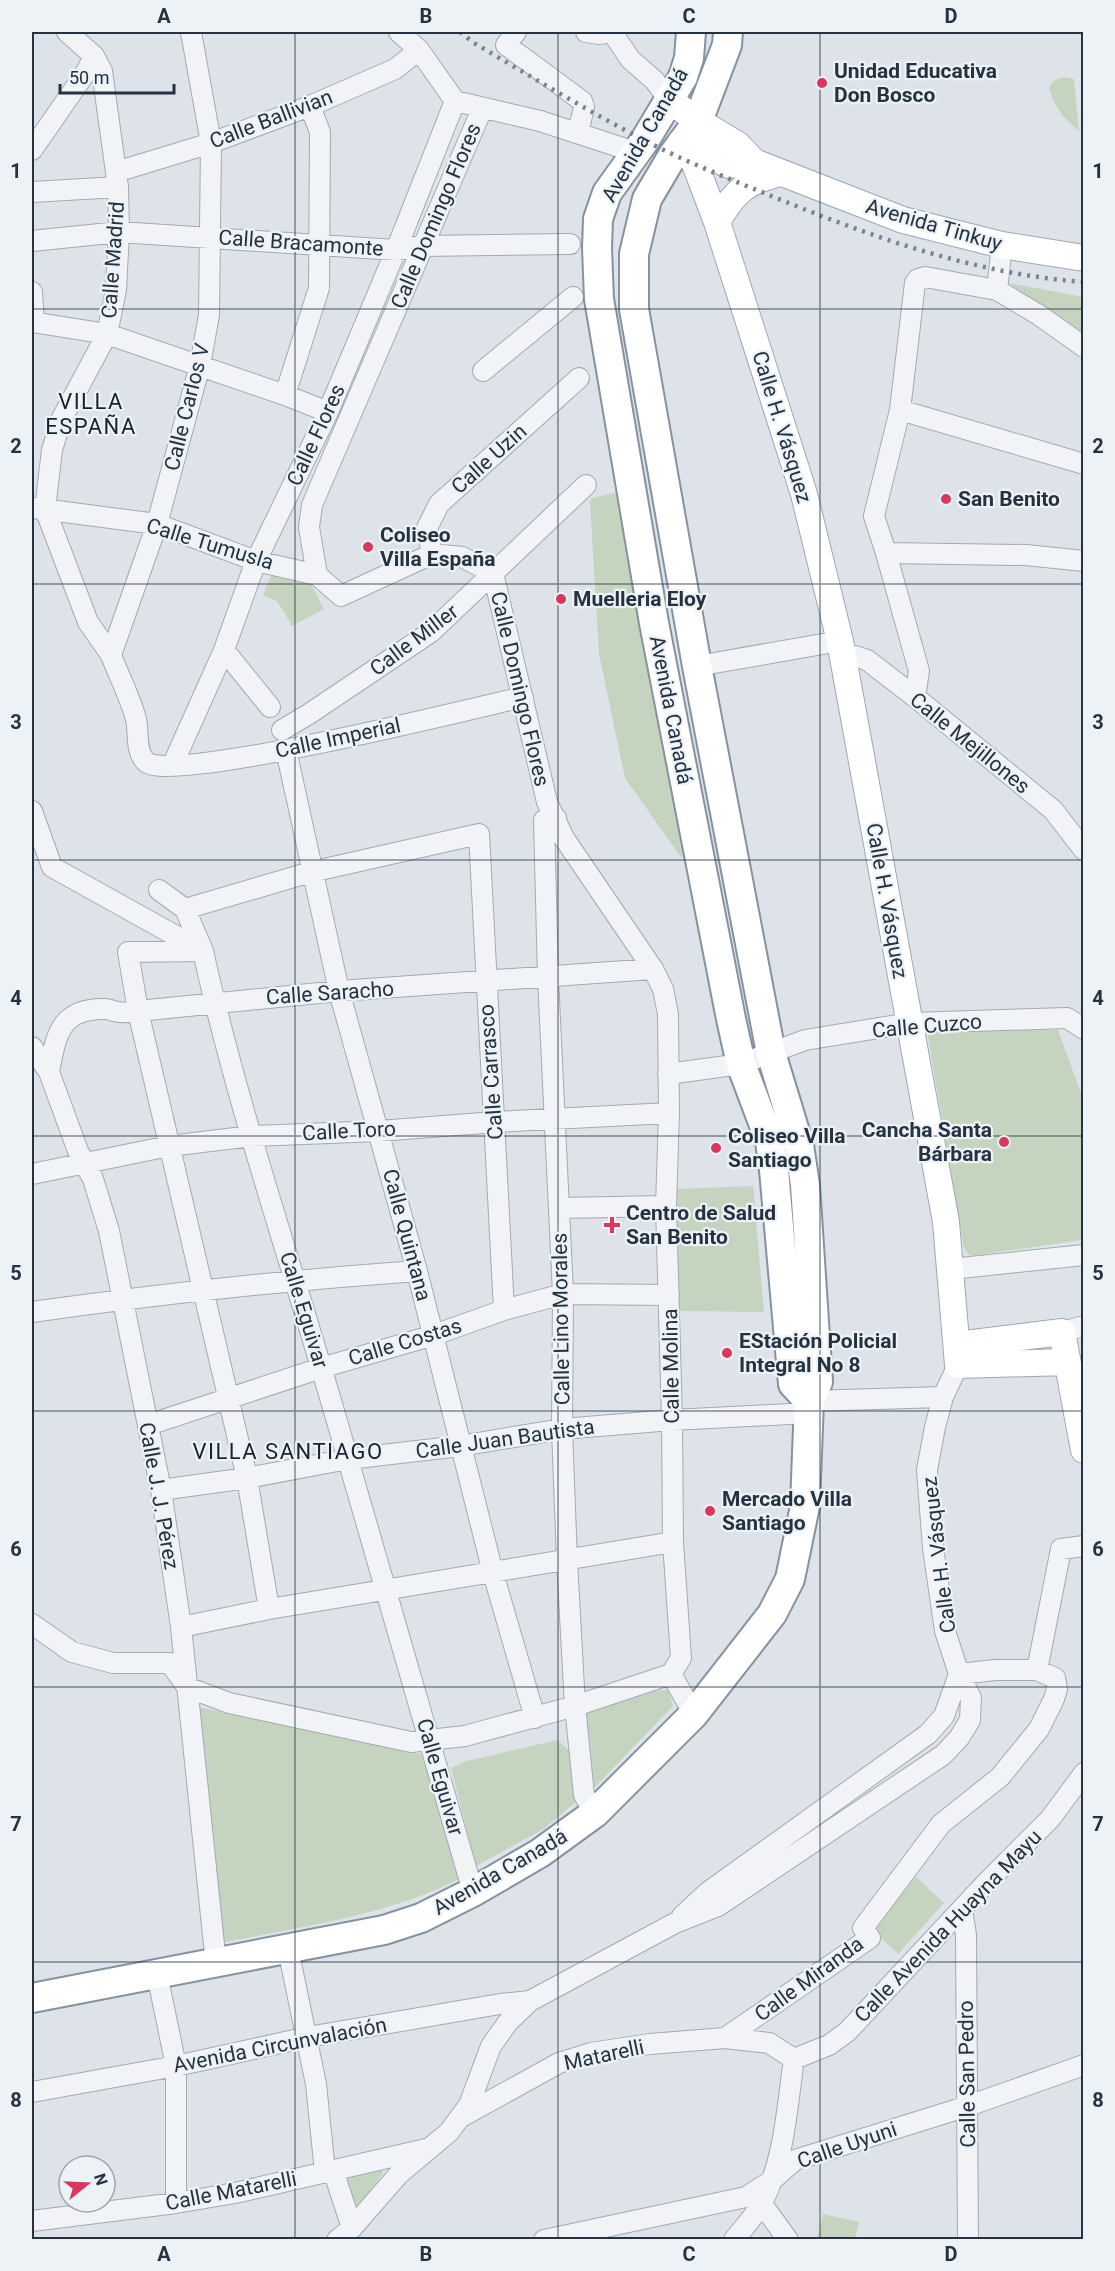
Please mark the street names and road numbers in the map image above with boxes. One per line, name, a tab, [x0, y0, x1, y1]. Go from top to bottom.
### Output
street label: Avenida Canadá	[597, 64, 693, 206]
street label: Calle Ballivian	[206, 85, 336, 153]
street label: Calle Domingo Flores	[386, 120, 486, 312]
street label: Avenida Tinkuy	[863, 194, 1005, 256]
street label: Calle Madrid	[97, 201, 129, 319]
street label: Calle Bracamonte	[218, 225, 384, 261]
street label: Calle Carlos V	[160, 340, 215, 473]
street label: Calle H. Vásquez	[747, 348, 817, 506]
street label: Calle Flores	[282, 380, 350, 490]
street label: Calle Uzin	[447, 419, 531, 499]
street label: Calle Tumusla	[144, 513, 276, 575]
street label: Calle Domingo Flores	[486, 589, 554, 789]
street label: Calle Miller	[365, 599, 463, 681]
street label: Avenida Canadá	[645, 634, 697, 786]
street label: Calle Mejillones	[905, 687, 1035, 799]
street label: Calle Imperial	[273, 713, 403, 763]
street label: Calle H. Vásquez	[861, 821, 913, 981]
street label: Calle Saracho	[265, 977, 395, 1009]
street label: Calle Carrasco	[474, 1003, 508, 1141]
street label: Calle Cuzco	[871, 1009, 983, 1043]
street label: Calle Toro	[302, 1117, 396, 1145]
street label: Calle Quintana	[378, 1166, 436, 1304]
street label: Calle Lino Morales	[547, 1233, 575, 1405]
street label: Calle Eguivar	[275, 1249, 333, 1371]
street label: Calle Molina	[658, 1308, 684, 1424]
street label: Calle Costas	[345, 1313, 465, 1371]
street label: Calle Juan Bautista	[414, 1415, 596, 1463]
street label: Calle J. J. Pérez	[134, 1421, 184, 1571]
street label: Calle H. Vásquez	[917, 1475, 961, 1635]
street label: Calle Eguivar	[412, 1716, 468, 1838]
street label: Avenida Canadá	[429, 1824, 571, 1920]
street label: Calle Avenida Huayna Mayu	[850, 1825, 1046, 2027]
street label: Calle Miranda	[750, 1932, 868, 2026]
street label: Calle San Pedro	[954, 2000, 980, 2148]
street label: Avenida Circunvalación	[171, 2013, 389, 2077]
street label: Matarelli	[562, 2035, 646, 2075]
street label: Calle Uyuni	[794, 2117, 900, 2173]
street label: Calle Matarelli	[163, 2167, 299, 2215]

